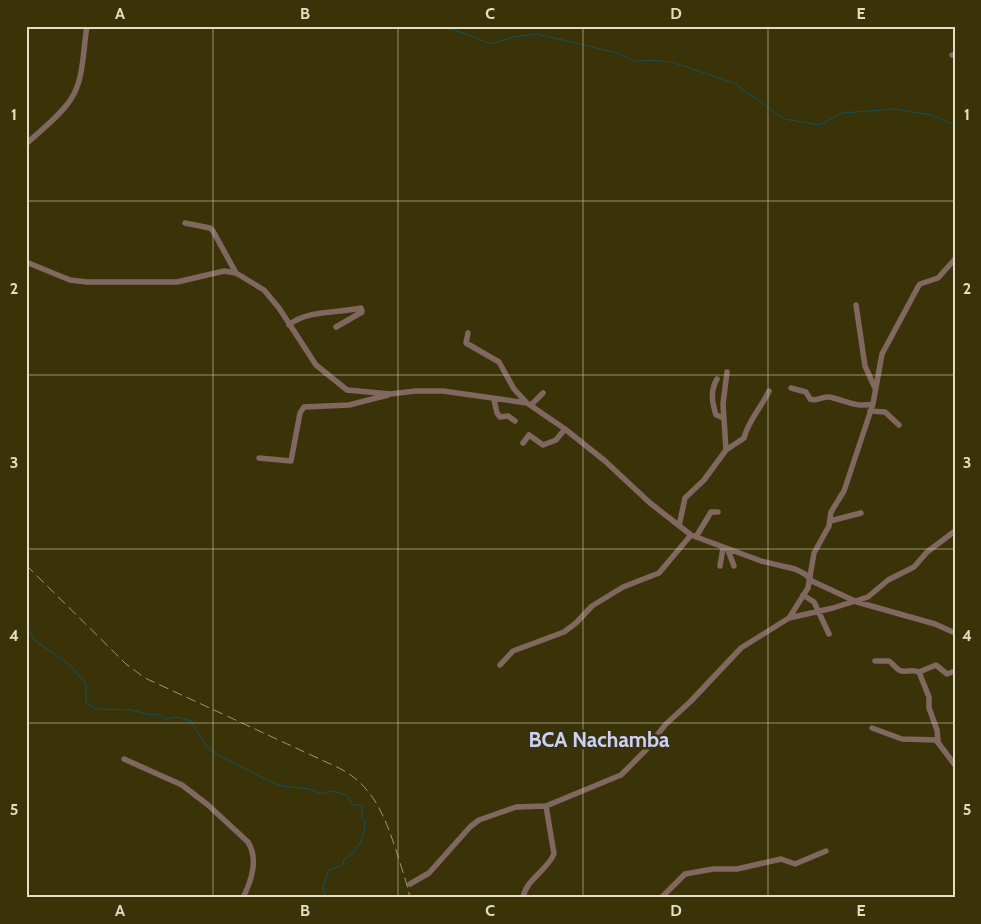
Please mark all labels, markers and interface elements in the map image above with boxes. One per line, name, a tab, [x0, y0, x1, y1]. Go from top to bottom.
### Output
text: A	[115, 4, 125, 23]
text: B	[300, 4, 310, 23]
text: C	[485, 4, 495, 23]
text: D	[670, 4, 682, 23]
text: E	[856, 4, 866, 23]
text: 1	[11, 105, 17, 124]
text: 1	[964, 105, 970, 124]
text: 2	[10, 279, 18, 298]
text: 2	[963, 279, 971, 298]
text: 3	[10, 453, 18, 472]
text: 3	[963, 453, 971, 472]
text: 4	[9, 626, 19, 645]
text: 4	[962, 626, 972, 645]
district label: BCA Nachamba	[528, 727, 670, 752]
text: 5	[10, 800, 18, 819]
text: 5	[963, 800, 971, 819]
text: A	[115, 901, 125, 920]
text: B	[300, 901, 310, 920]
text: C	[485, 901, 495, 920]
text: D	[670, 901, 682, 920]
text: E	[856, 901, 866, 920]

